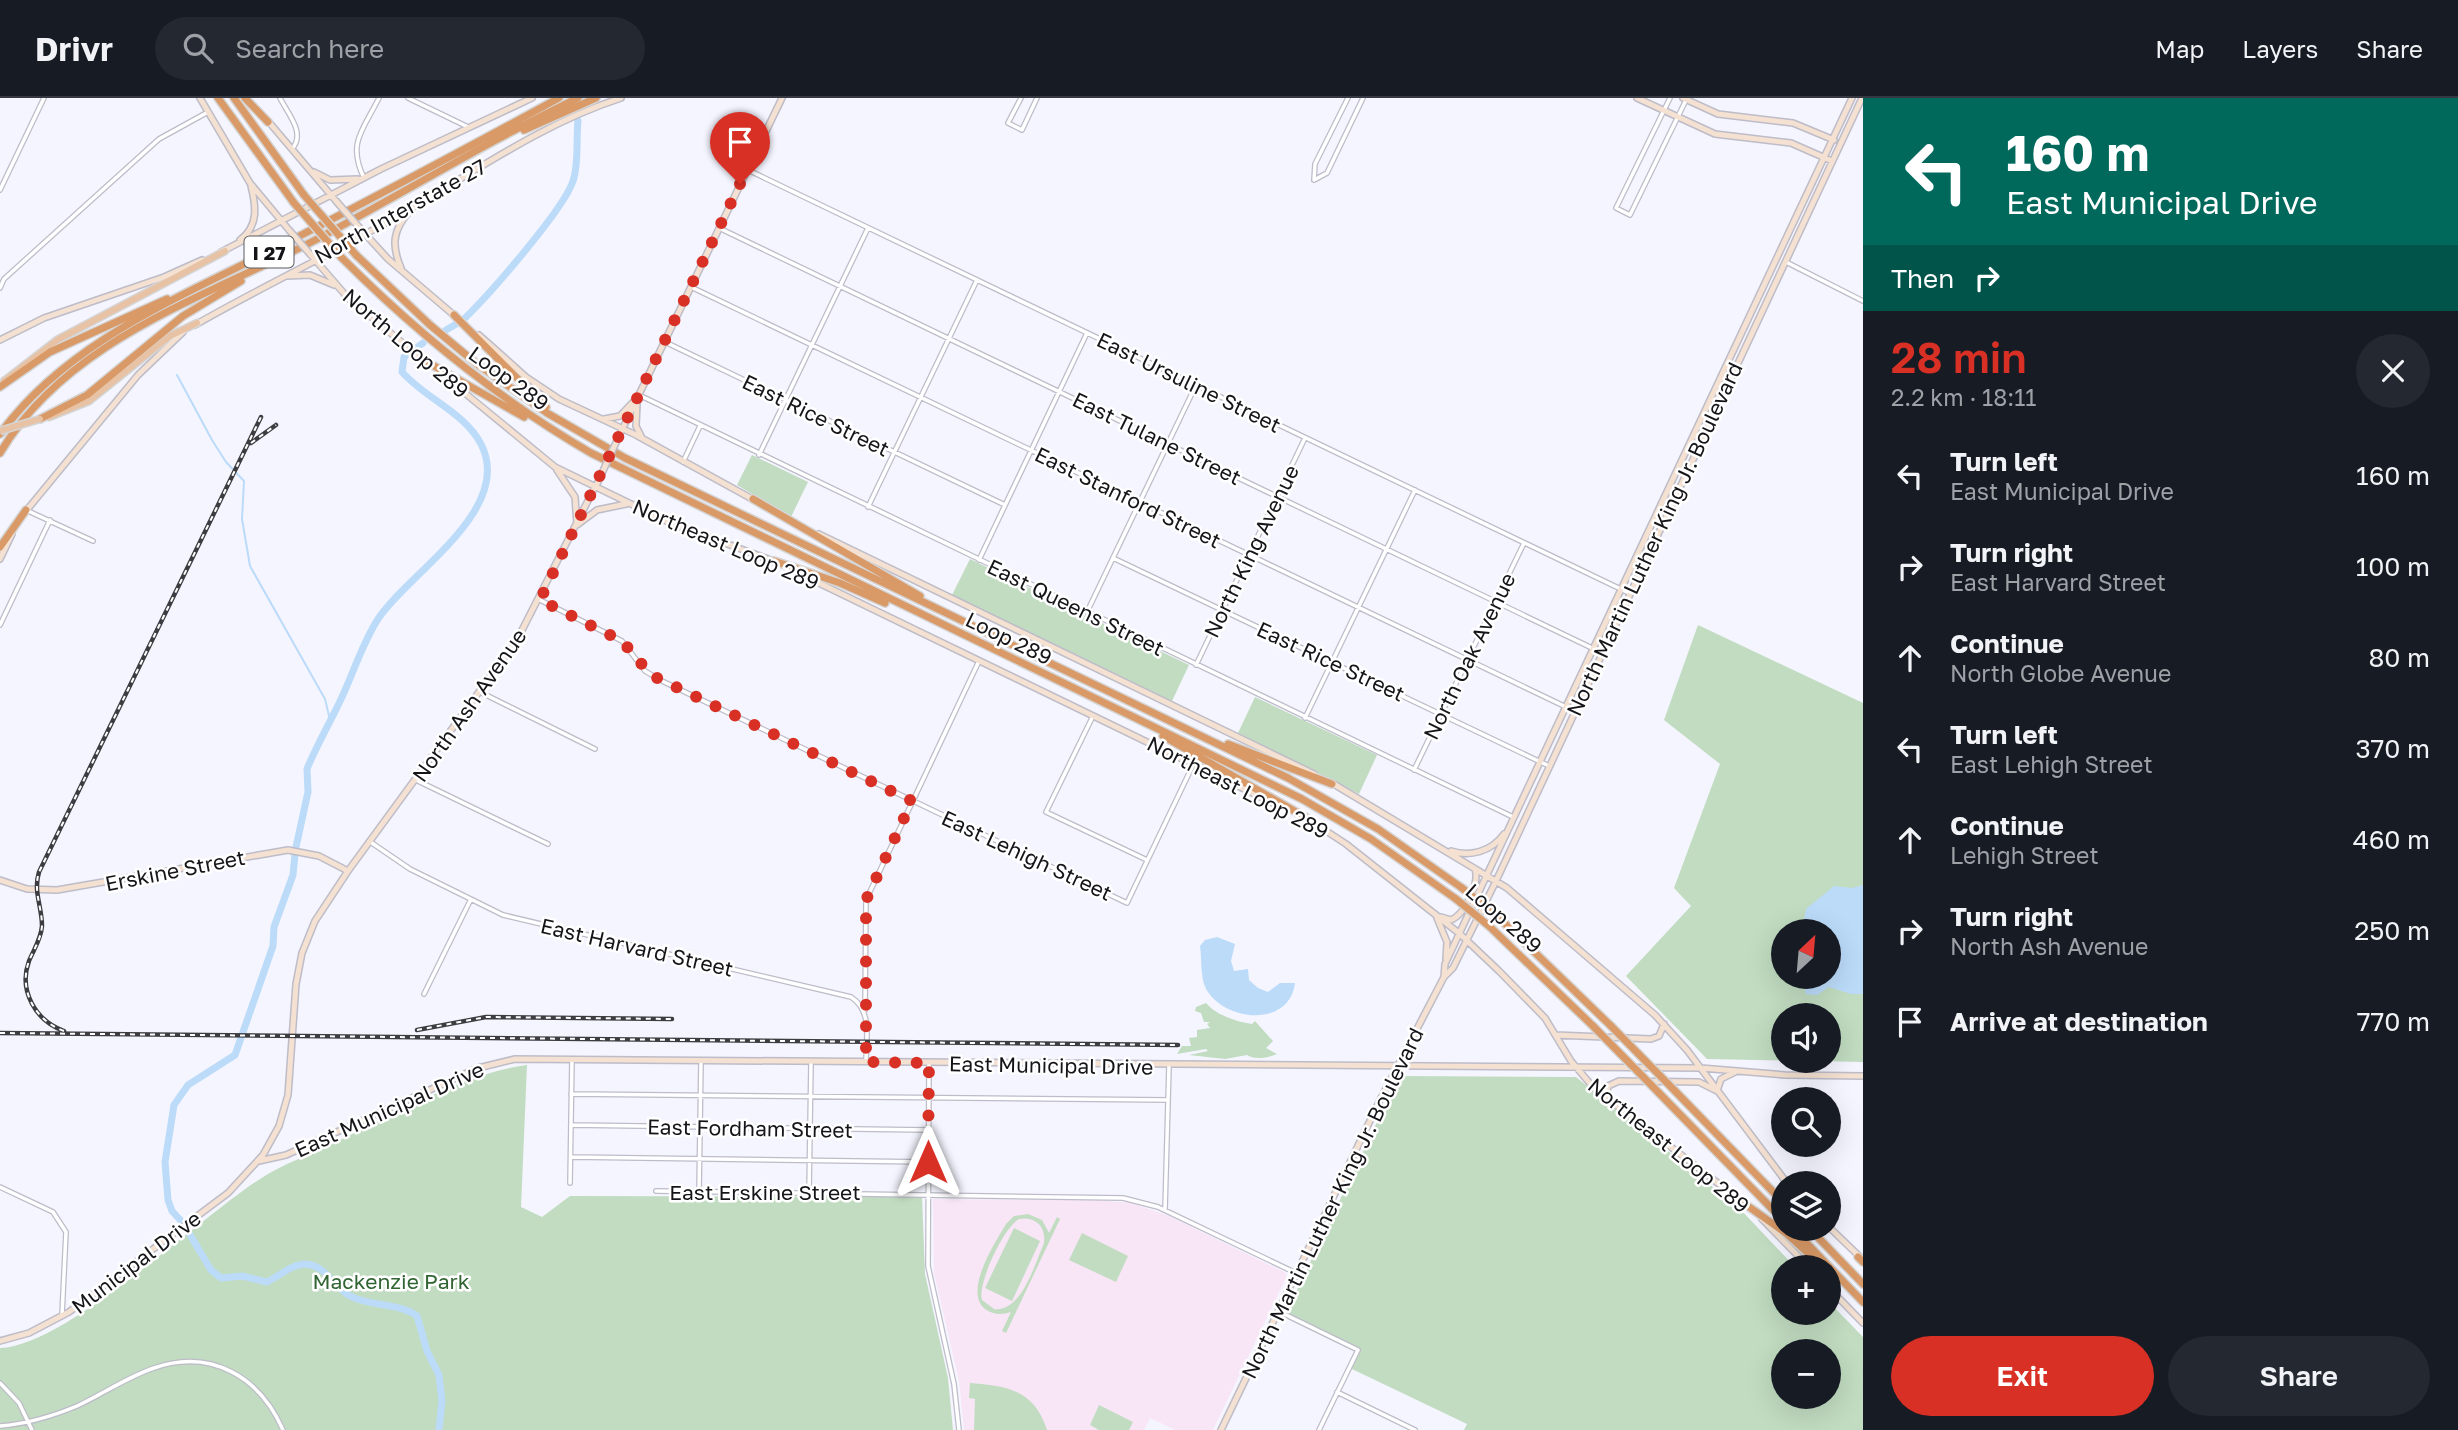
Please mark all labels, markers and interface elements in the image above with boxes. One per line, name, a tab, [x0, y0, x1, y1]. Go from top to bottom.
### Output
search box	[155, 17, 645, 80]
text: Drivr	[35, 29, 113, 68]
icon: search	[179, 29, 217, 67]
text: Search here	[235, 33, 384, 64]
text: Map	[2155, 34, 2204, 63]
text: Layers	[2242, 34, 2318, 63]
text: Share	[2356, 34, 2423, 63]
pin	[710, 112, 770, 184]
icon: arrive	[721, 123, 759, 161]
text: 160 m	[2006, 123, 2149, 182]
icon: left	[1891, 126, 1982, 217]
street label: North Interstate 27	[310, 153, 490, 269]
text: East Municipal Drive	[2006, 183, 2318, 221]
road number: I 27	[244, 236, 294, 268]
icon: right	[1968, 259, 2006, 297]
text: Then	[1891, 263, 1954, 294]
street label: North Loop 289	[338, 283, 474, 403]
street label: East Ursuline Street	[1093, 326, 1285, 438]
text: 28 min	[1891, 332, 2027, 382]
button: close	[2356, 334, 2430, 408]
street label: Loop 289	[464, 340, 554, 416]
street label: North Martin Luther King Jr. Boulevard	[1560, 358, 1748, 720]
street label: East Rice Street	[738, 368, 894, 462]
text: 2.2 km · 18:11	[1891, 383, 2036, 411]
street label: East Tulane Street	[1069, 386, 1245, 490]
street label: East Stanford Street	[1031, 441, 1225, 553]
text: Turn left	[1950, 446, 2058, 477]
icon: left	[1891, 457, 1929, 495]
street label: North King Avenue	[1198, 460, 1304, 642]
text: 160 m	[2356, 460, 2430, 491]
text: East Municipal Drive	[1950, 477, 2174, 505]
street label: Northeast Loop 289	[629, 493, 823, 595]
text: Turn right	[1950, 537, 2073, 568]
icon: right	[1891, 548, 1929, 586]
text: 100 m	[2356, 551, 2430, 582]
street label: East Queens Street	[983, 553, 1169, 661]
street label: North Oak Avenue	[1417, 568, 1521, 744]
text: East Harvard Street	[1950, 568, 2166, 596]
street label: Loop 289	[962, 606, 1056, 670]
street label: East Rice Street	[1253, 615, 1409, 707]
street label: North Ash Avenue	[406, 623, 532, 787]
text: Continue	[1950, 628, 2064, 659]
icon: ahead	[1891, 639, 1929, 677]
text: 80 m	[2369, 642, 2430, 673]
text: North Globe Avenue	[1950, 659, 2171, 687]
text: Turn left	[1950, 719, 2058, 750]
street label: Northeast Loop 289	[1143, 730, 1333, 844]
icon: left	[1891, 730, 1929, 768]
text: 370 m	[2355, 733, 2430, 764]
text: East Lehigh Street	[1950, 750, 2153, 778]
street label: East Lehigh Street	[938, 804, 1116, 906]
text: Continue	[1950, 810, 2064, 841]
icon: ahead	[1891, 821, 1929, 859]
text: 460 m	[2353, 824, 2430, 855]
text: Lehigh Street	[1950, 841, 2099, 869]
street label: Erskine Street	[103, 844, 247, 896]
street label: Loop 289	[1460, 878, 1548, 958]
text: Turn right	[1950, 901, 2073, 932]
street label: East Harvard Street	[538, 912, 736, 982]
icon: right	[1891, 912, 1929, 950]
text: 250 m	[2354, 915, 2430, 946]
north arrow	[1771, 919, 1841, 989]
map controls	[1771, 919, 1841, 1409]
text: North Ash Avenue	[1950, 932, 2148, 960]
button: sound	[1771, 1003, 1841, 1073]
icon: arrive	[1891, 1003, 1929, 1041]
text: Arrive at destination	[1950, 1006, 2208, 1037]
text: 770 m	[2357, 1006, 2430, 1037]
street label: North Martin Luther King Jr. Boulevard	[1235, 1023, 1429, 1383]
street label: East Municipal Drive	[949, 1050, 1153, 1080]
street label: East Municipal Drive	[290, 1056, 488, 1162]
street label: Northeast Loop 289	[1583, 1072, 1755, 1218]
button: search	[1771, 1087, 1841, 1157]
street label: East Fordham Street	[647, 1113, 853, 1143]
position arrow	[891, 1125, 965, 1199]
button: layers	[1771, 1171, 1841, 1241]
street label: East Erskine Street	[669, 1179, 861, 1205]
street label: Municipal Drive	[66, 1205, 206, 1319]
button: +	[1771, 1255, 1841, 1325]
park label: Mackenzie Park	[312, 1268, 470, 1294]
button: Exit	[1891, 1336, 2154, 1416]
button: Share	[2168, 1336, 2430, 1416]
button: −	[1771, 1339, 1841, 1409]

